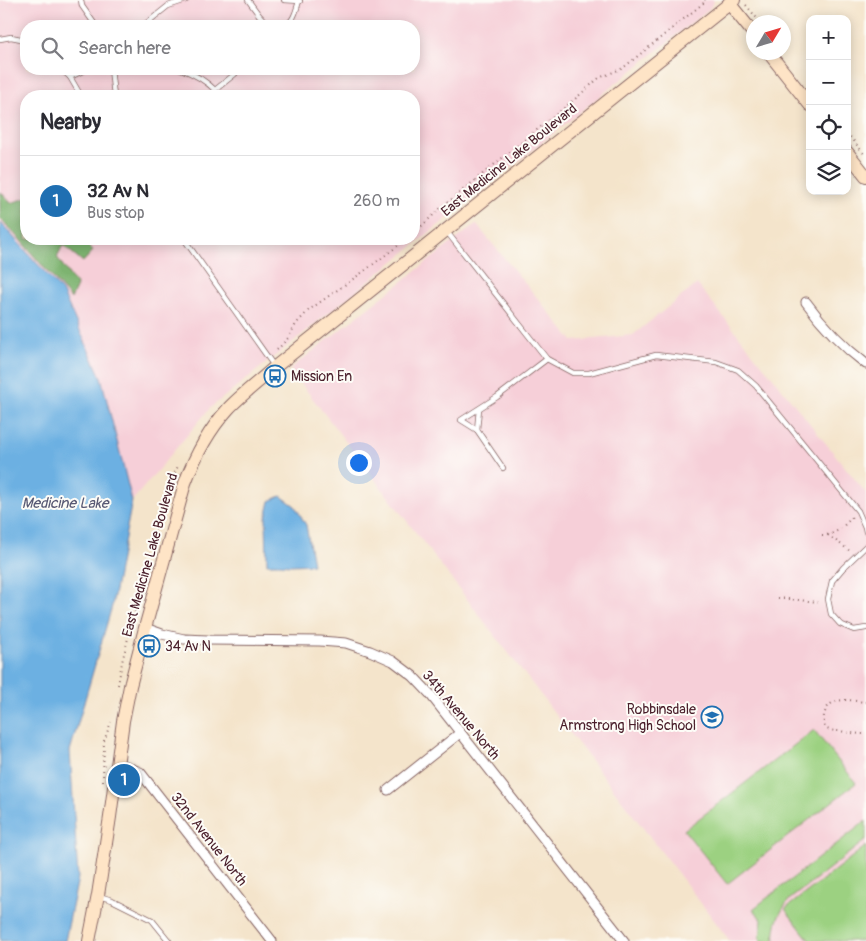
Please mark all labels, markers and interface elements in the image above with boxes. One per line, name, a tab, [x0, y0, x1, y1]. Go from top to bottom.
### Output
north arrow	[746, 15, 791, 60]
map controls	[806, 15, 851, 195]
button: +	[806, 15, 851, 60]
search box	[20, 20, 420, 75]
icon: search	[38, 34, 66, 62]
text: Search here	[78, 36, 171, 60]
button: −	[806, 60, 851, 105]
street label: East Medicine Lake Boulevard	[438, 100, 580, 220]
button: locate	[806, 105, 851, 150]
text: Nearby	[40, 109, 101, 136]
button: layers	[806, 150, 851, 195]
text: 32 Av N	[87, 179, 149, 203]
text: 1	[53, 191, 59, 211]
text: 260 m	[353, 191, 400, 211]
text: Bus stop	[87, 203, 145, 223]
bus stop icon: Mission En	[263, 364, 287, 388]
place label: Mission En	[291, 368, 352, 385]
your location	[346, 450, 372, 476]
street label: East Medicine Lake Boulevard	[118, 471, 182, 639]
water label: Medicine Lake	[22, 494, 110, 513]
bus stop icon: 34 Av N	[137, 634, 161, 658]
place label: 34 Av N	[165, 638, 211, 655]
street label: 34th Avenue North	[419, 667, 503, 763]
place label: Robbinsdale Armstrong High School	[559, 701, 696, 734]
school or university icon: Robbinsdale Armstrong High School	[700, 705, 724, 729]
pin: 1	[108, 761, 140, 799]
street label: 32nd Avenue North	[167, 789, 251, 889]

